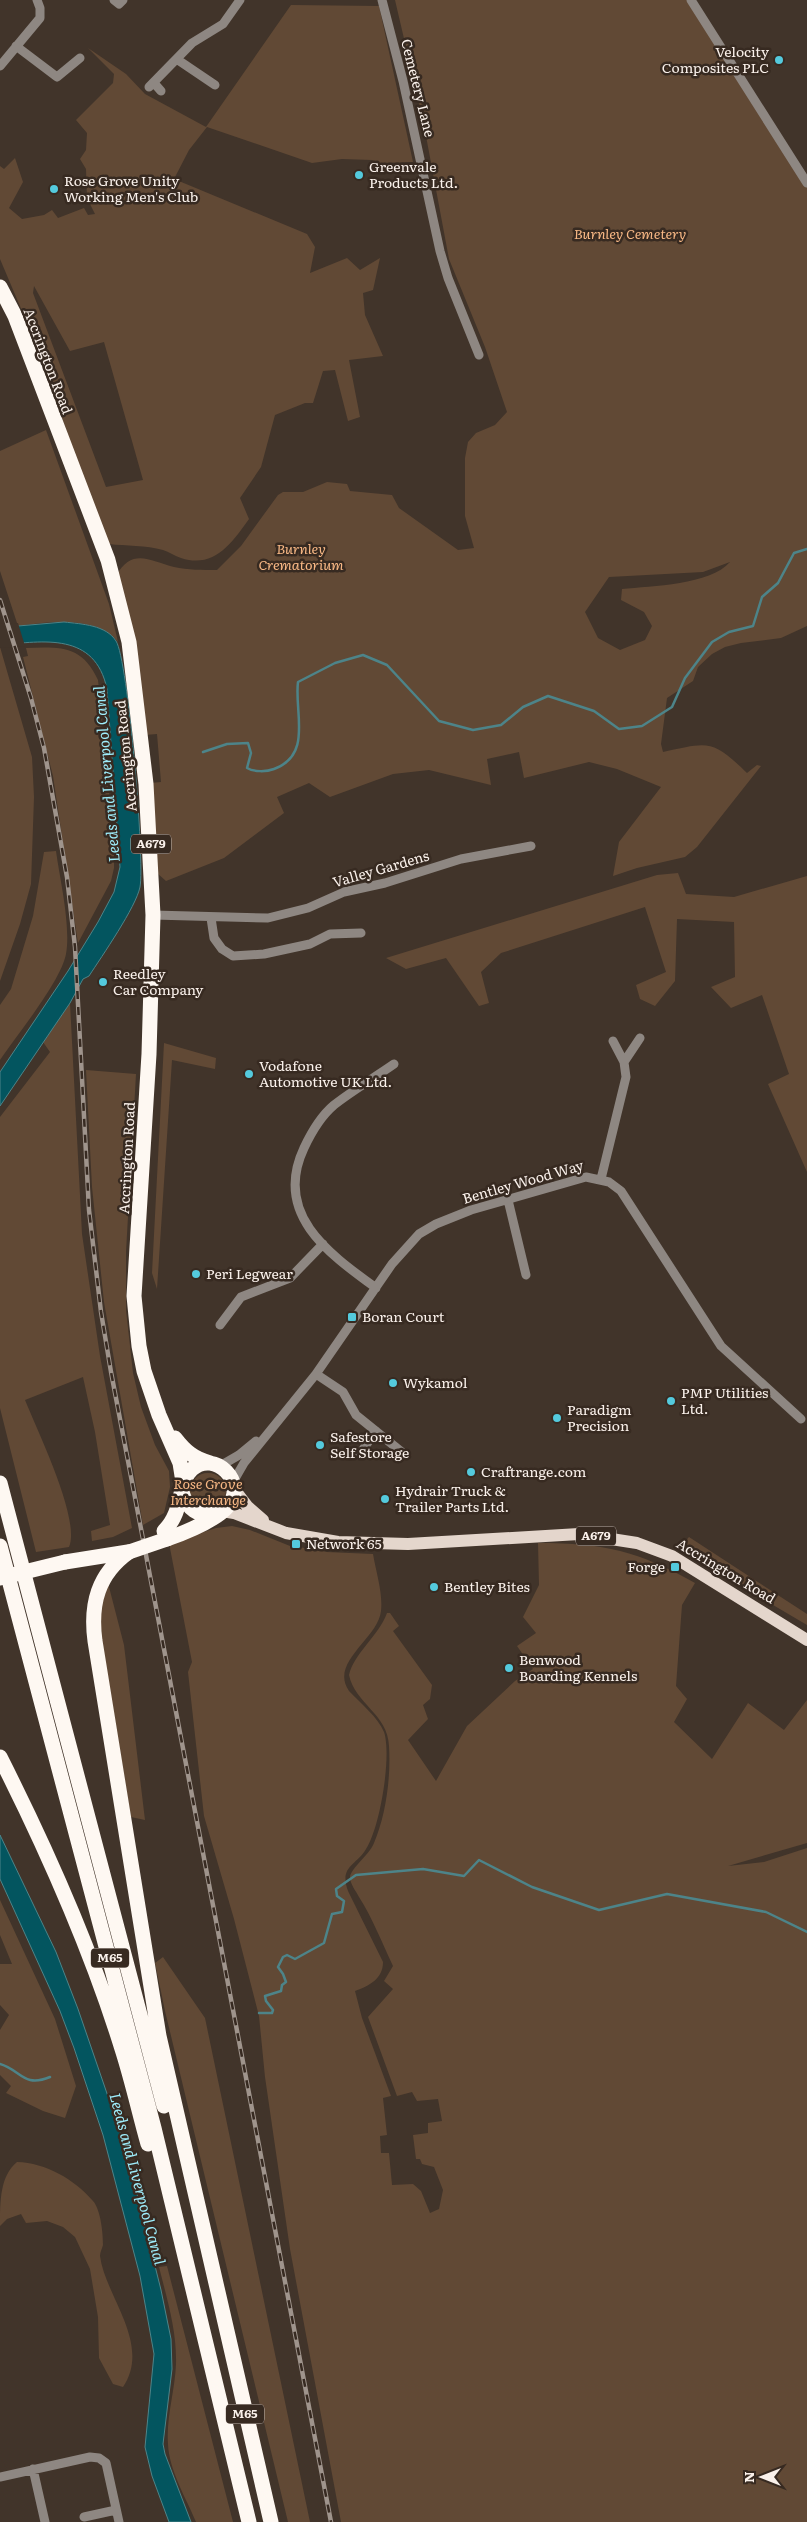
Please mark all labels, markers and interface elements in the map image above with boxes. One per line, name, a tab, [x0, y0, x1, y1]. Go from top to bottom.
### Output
street label: Cemetery Lane	[397, 37, 441, 139]
place label: Velocity Composites PLC	[662, 41, 770, 77]
marker: Velocity Composites PLC	[773, 54, 785, 66]
place label: Greenvale Products Ltd.	[369, 156, 458, 192]
marker: Greenvale Products Ltd.	[353, 169, 365, 181]
place label: Rose Grove Unity Working Men's Club	[64, 170, 198, 206]
marker: Rose Grove Unity Working Men's Club	[48, 183, 60, 195]
park label: Burnley Cemetery	[574, 223, 686, 243]
street label: Accrington Road	[19, 305, 79, 417]
park label: Burnley Crematorium	[258, 538, 344, 574]
water label: Leeds and Liverpool Canal	[86, 684, 125, 863]
street label: Accrington Road	[109, 699, 141, 813]
road number: A679	[131, 834, 171, 854]
street label: Valley Gardens	[330, 845, 431, 891]
place label: Reedley Car Company	[113, 963, 204, 999]
marker: Reedley Car Company	[97, 976, 109, 988]
place label: Vodafone Automotive UK Ltd.	[259, 1055, 392, 1091]
marker: Vodafone Automotive UK Ltd.	[243, 1068, 255, 1080]
street label: Accrington Road	[113, 1101, 139, 1214]
street label: Bentley Wood Way	[460, 1154, 586, 1208]
place label: Peri Legwear	[206, 1263, 293, 1283]
marker: Peri Legwear	[190, 1268, 202, 1280]
place label: Boran Court	[362, 1306, 445, 1326]
marker: Boran Court	[346, 1311, 358, 1323]
place label: Wykamol	[403, 1372, 468, 1392]
marker: Wykamol	[387, 1377, 399, 1389]
place label: PMP Utilities Ltd.	[681, 1382, 768, 1418]
marker: PMP Utilities Ltd.	[665, 1395, 677, 1407]
place label: Paradigm Precision	[567, 1399, 632, 1435]
marker: Paradigm Precision	[551, 1412, 563, 1424]
place label: Safestore Self Storage	[330, 1426, 409, 1462]
marker: Safestore Self Storage	[314, 1439, 326, 1451]
place label: Craftrange.com	[481, 1461, 587, 1481]
marker: Craftrange.com	[465, 1466, 477, 1478]
park label: Rose Grove Interchange	[170, 1473, 246, 1509]
place label: Hydrair Truck & Trailer Parts Ltd.	[395, 1480, 509, 1516]
marker: Hydrair Truck & Trailer Parts Ltd.	[379, 1493, 391, 1505]
road number: A679	[576, 1526, 616, 1545]
place label: Network 65	[306, 1533, 382, 1553]
street label: Accrington Road	[673, 1533, 780, 1608]
marker: Network 65	[290, 1538, 302, 1550]
place label: Forge	[627, 1556, 665, 1576]
marker: Forge	[669, 1561, 681, 1573]
place label: Bentley Bites	[444, 1576, 530, 1596]
marker: Bentley Bites	[428, 1581, 440, 1593]
place label: Benwood Boarding Kennels	[519, 1649, 637, 1685]
marker: Benwood Boarding Kennels	[503, 1662, 515, 1674]
road number: M65	[91, 1949, 129, 1968]
water label: Leeds and Liverpool Canal	[104, 2090, 173, 2268]
road number: M65	[226, 2404, 264, 2424]
north arrow	[737, 2452, 787, 2502]
text: N	[738, 2471, 758, 2483]

